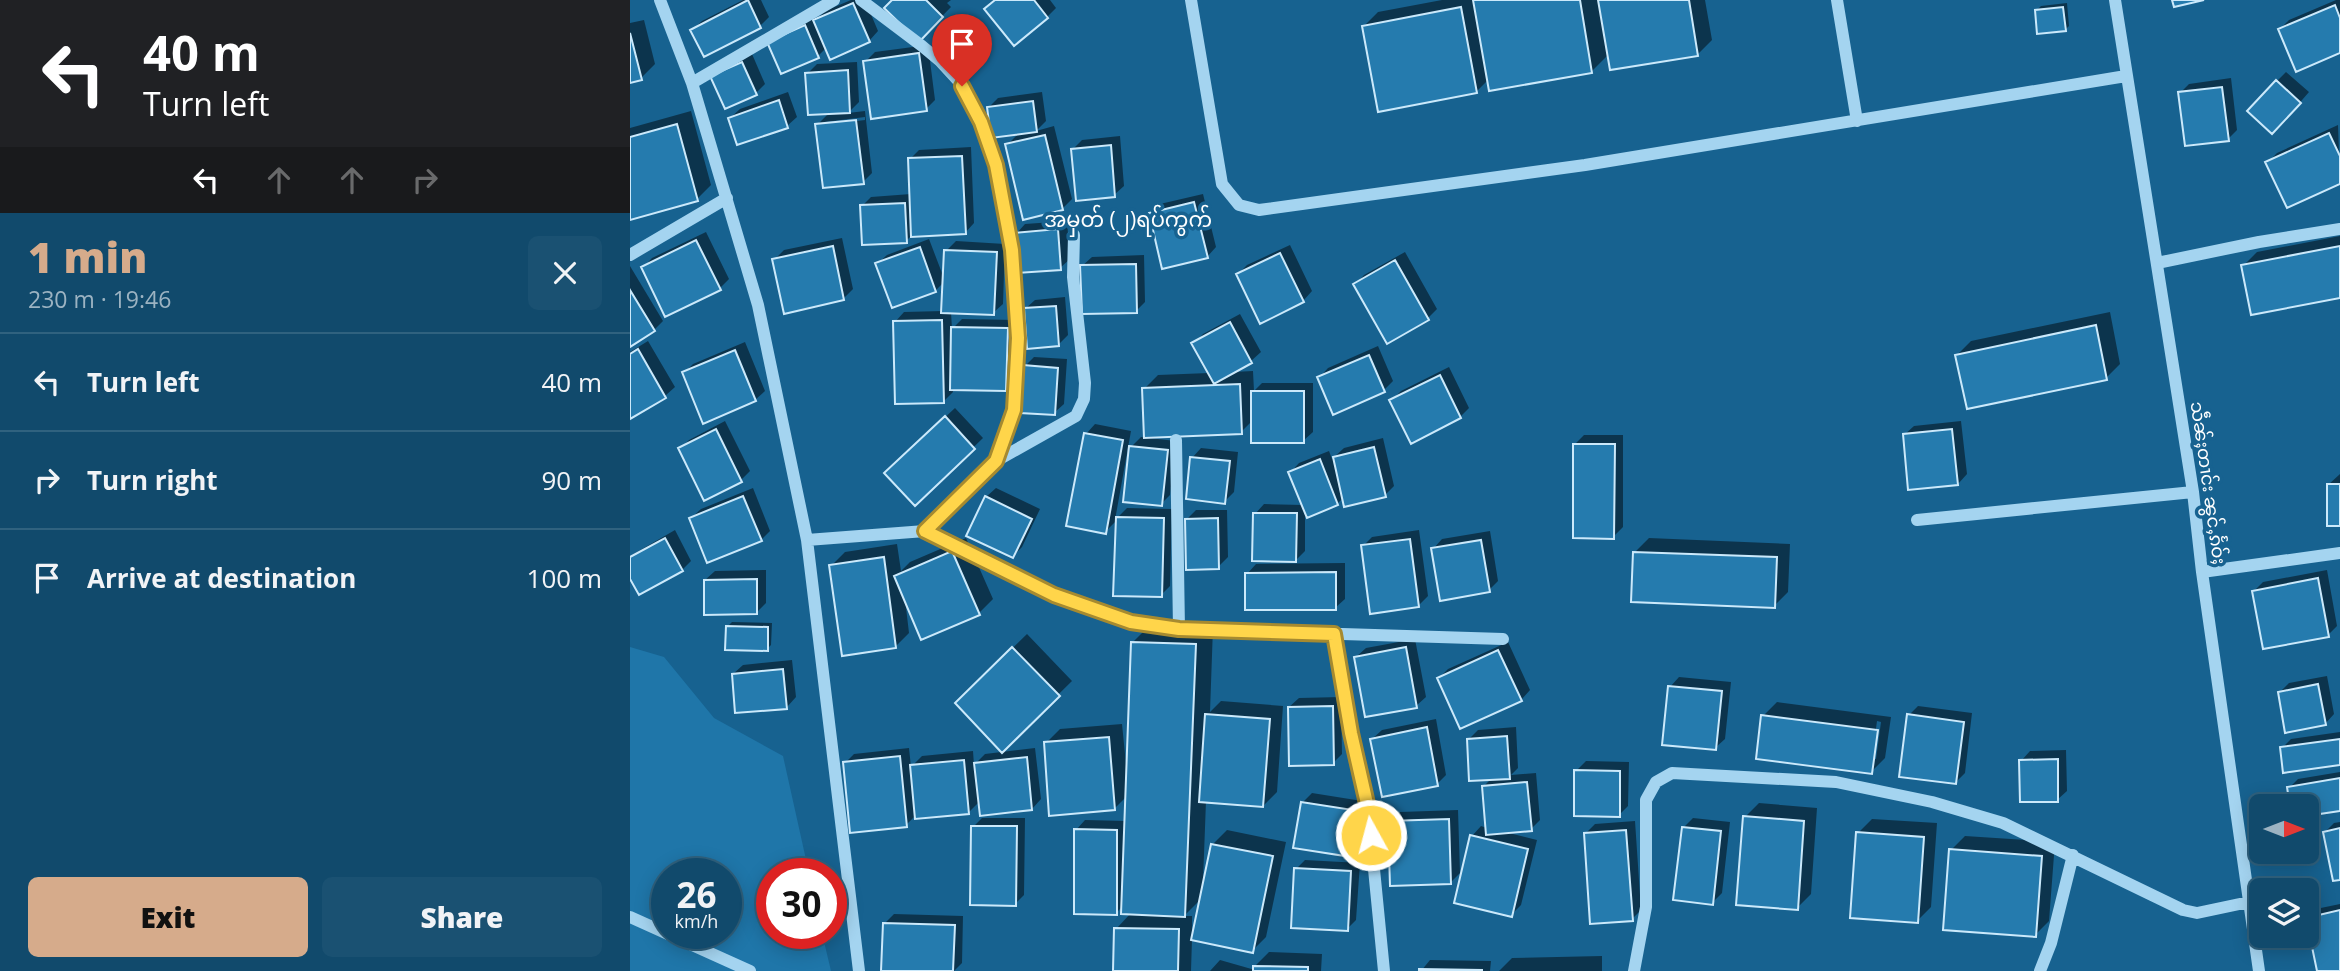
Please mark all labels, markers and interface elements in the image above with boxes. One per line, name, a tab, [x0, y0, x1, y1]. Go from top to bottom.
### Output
pin	[932, 14, 992, 86]
text: 40 m	[143, 19, 260, 85]
icon: arrive	[943, 25, 981, 63]
icon: left	[28, 28, 119, 119]
text: Turn left	[143, 82, 269, 125]
icon: left	[187, 161, 225, 199]
icon: ahead	[260, 161, 298, 199]
icon: ahead	[333, 161, 371, 199]
icon: right	[406, 161, 444, 199]
district label: အမှတ် (၂)ရပ်ကွက်	[1044, 204, 1212, 237]
text: 1 min	[28, 228, 147, 285]
button: close	[528, 236, 602, 310]
text: 230 m · 19:46	[28, 283, 171, 315]
icon: left	[28, 363, 66, 401]
text: Turn left	[87, 364, 199, 400]
text: 40 m	[541, 364, 602, 400]
street label: သဵၼ်ႈတၢင်း ၼွင်ႇၵႅဝ်ႈ	[2182, 400, 2233, 566]
icon: right	[28, 461, 66, 499]
text: Turn right	[87, 462, 218, 498]
text: 90 m	[541, 462, 602, 498]
icon: arrive	[28, 559, 66, 597]
text: Arrive at destination	[87, 560, 356, 596]
text: 100 m	[527, 560, 602, 596]
north arrow	[2249, 794, 2319, 864]
map controls	[2249, 794, 2319, 948]
position arrow	[1334, 798, 1408, 872]
speed limit sign: 30	[756, 858, 847, 949]
text: 26	[676, 871, 717, 918]
button: Exit	[28, 877, 308, 957]
button: Share	[322, 877, 602, 957]
button: layers	[2249, 878, 2319, 948]
text: km/h	[675, 909, 718, 933]

